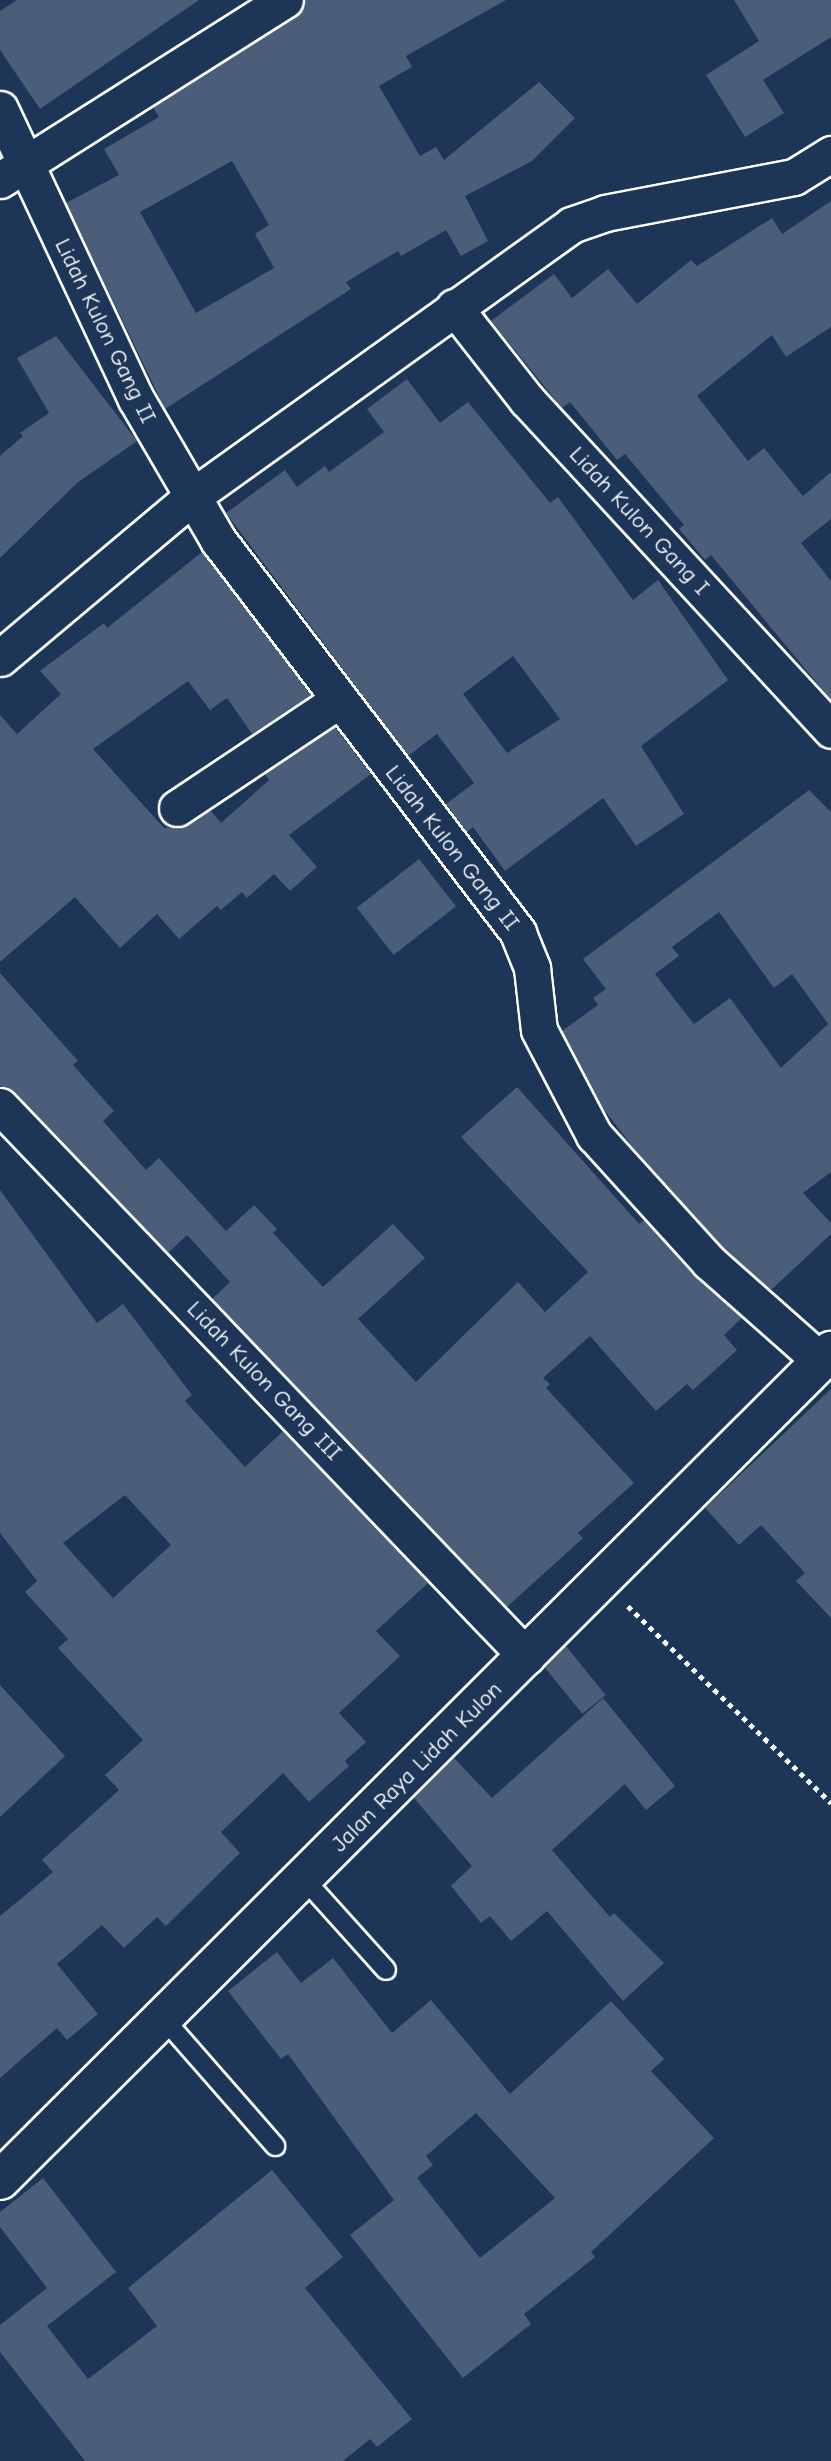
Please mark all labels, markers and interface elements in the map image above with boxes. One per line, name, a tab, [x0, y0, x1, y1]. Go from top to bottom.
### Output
street label: Lidah Kulon Gang II	[48, 234, 162, 428]
street label: Lidah Kulon Gang I	[563, 441, 715, 601]
street label: Lidah Kulon Gang II	[379, 760, 525, 936]
street label: Lidah Kulon Gang III	[181, 1296, 347, 1466]
street label: Jalan Raya Lidah Kulon	[326, 1676, 508, 1858]

